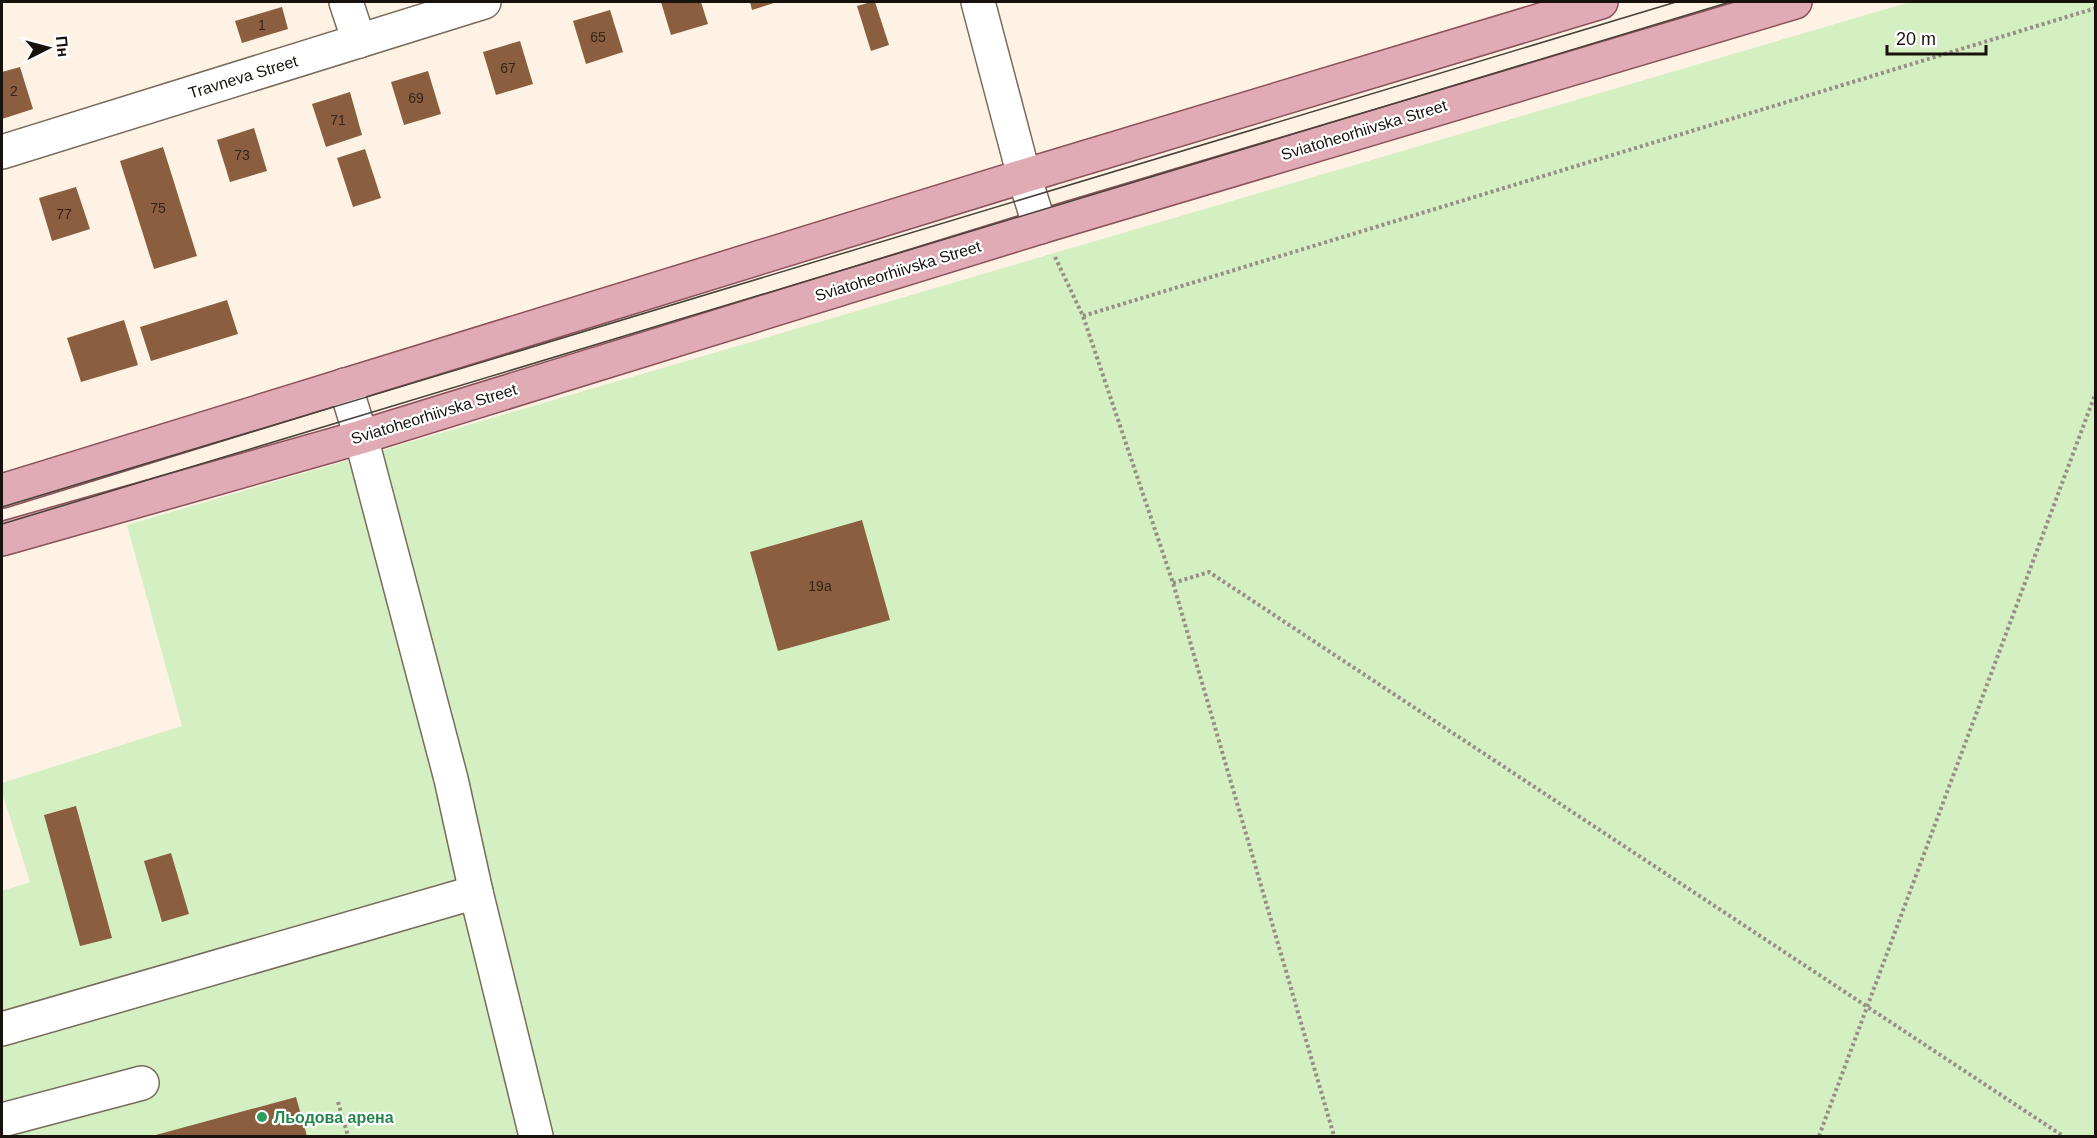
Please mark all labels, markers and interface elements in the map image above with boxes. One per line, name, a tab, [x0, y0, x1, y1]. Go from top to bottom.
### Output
house number: 1	[258, 17, 266, 33]
north arrow	[18, 18, 78, 78]
scale bar	[1887, 18, 1986, 56]
house number: 65	[590, 29, 606, 45]
text: 20 m	[1896, 29, 1936, 49]
text: Пн	[53, 35, 72, 58]
street label: Travneva Street	[186, 52, 300, 102]
house number: 67	[500, 60, 516, 76]
house number: 2	[10, 83, 18, 99]
house number: 69	[408, 90, 424, 106]
street label: Sviatoheorhiivska Street	[1279, 96, 1450, 163]
house number: 71	[330, 112, 346, 128]
house number: 73	[234, 147, 250, 163]
house number: 75	[150, 200, 166, 216]
house number: 77	[56, 206, 72, 222]
street label: Sviatoheorhiivska Street	[813, 237, 984, 304]
street label: Sviatoheorhiivska Street	[349, 380, 520, 447]
house number: 19а	[808, 578, 832, 594]
place label: Льодова арена	[274, 1109, 394, 1126]
marker: Льодова арена	[255, 1110, 269, 1124]

